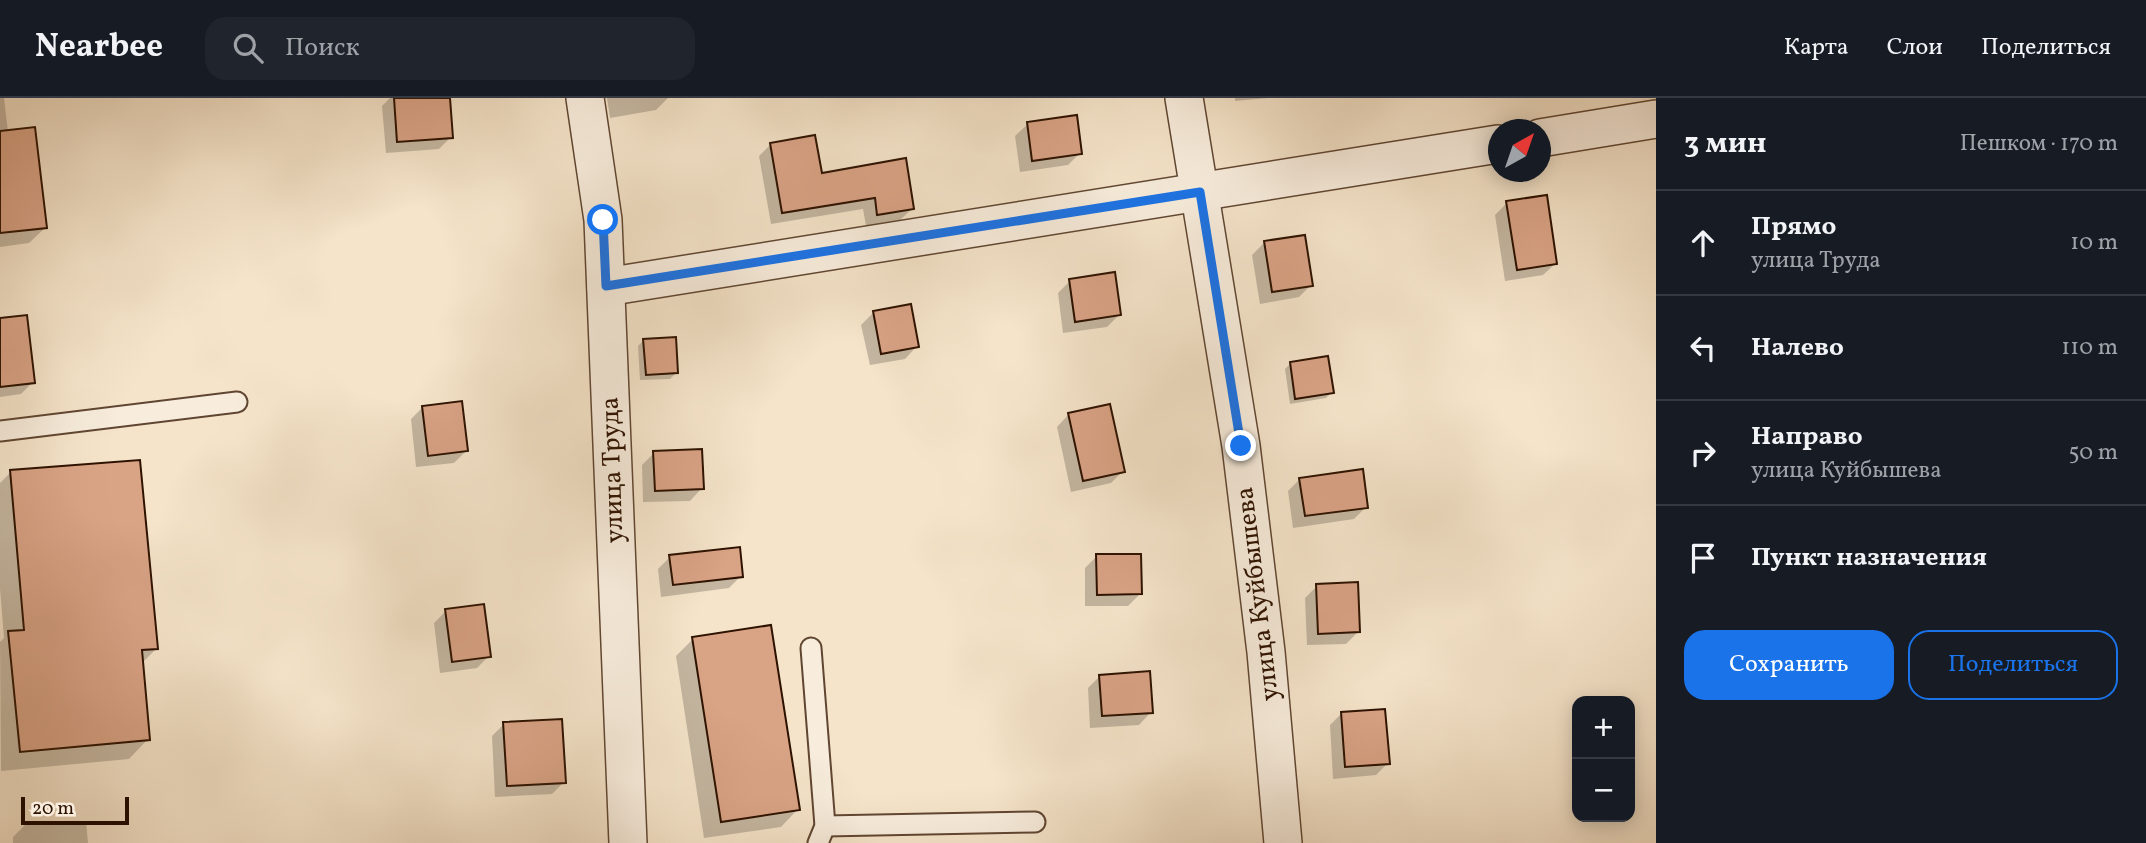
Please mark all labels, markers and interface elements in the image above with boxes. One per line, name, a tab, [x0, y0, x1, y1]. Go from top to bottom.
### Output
search box	[205, 17, 695, 80]
text: Nearbee	[35, 25, 163, 71]
icon: search	[229, 29, 267, 67]
text: Поиск	[285, 30, 360, 66]
text: Карта	[1784, 31, 1849, 65]
text: Слои	[1887, 31, 1943, 65]
text: Поделиться	[1981, 31, 2111, 65]
north arrow	[1488, 119, 1551, 182]
text: 3 мин	[1684, 123, 1767, 165]
text: Пешком · 170 m	[1960, 128, 2118, 160]
route start	[587, 204, 618, 235]
text: Прямо	[1751, 209, 1836, 245]
icon: ahead	[1684, 224, 1722, 262]
text: 10 m	[2070, 227, 2118, 259]
text: улица Труда	[1751, 245, 1881, 277]
icon: left	[1684, 329, 1722, 367]
text: Налево	[1751, 330, 1844, 366]
text: 110 m	[2061, 332, 2118, 364]
street label: улица Труда	[592, 396, 634, 544]
text: Направо	[1751, 419, 1863, 455]
route end	[1225, 430, 1256, 461]
icon: right	[1684, 434, 1722, 472]
text: 50 m	[2069, 437, 2118, 469]
text: улица Куйбышева	[1751, 455, 1942, 487]
street label: улица Куйбышева	[1227, 485, 1289, 703]
icon: arrive	[1684, 539, 1722, 577]
text: Пункт назначения	[1751, 540, 1987, 576]
button: Сохранить	[1684, 630, 1894, 700]
button: Поделиться	[1908, 630, 2118, 700]
map controls	[1572, 696, 1635, 822]
button: +	[1572, 696, 1635, 759]
button: −	[1572, 759, 1635, 822]
scale bar	[21, 794, 130, 826]
text: 20 m	[32, 796, 74, 822]

